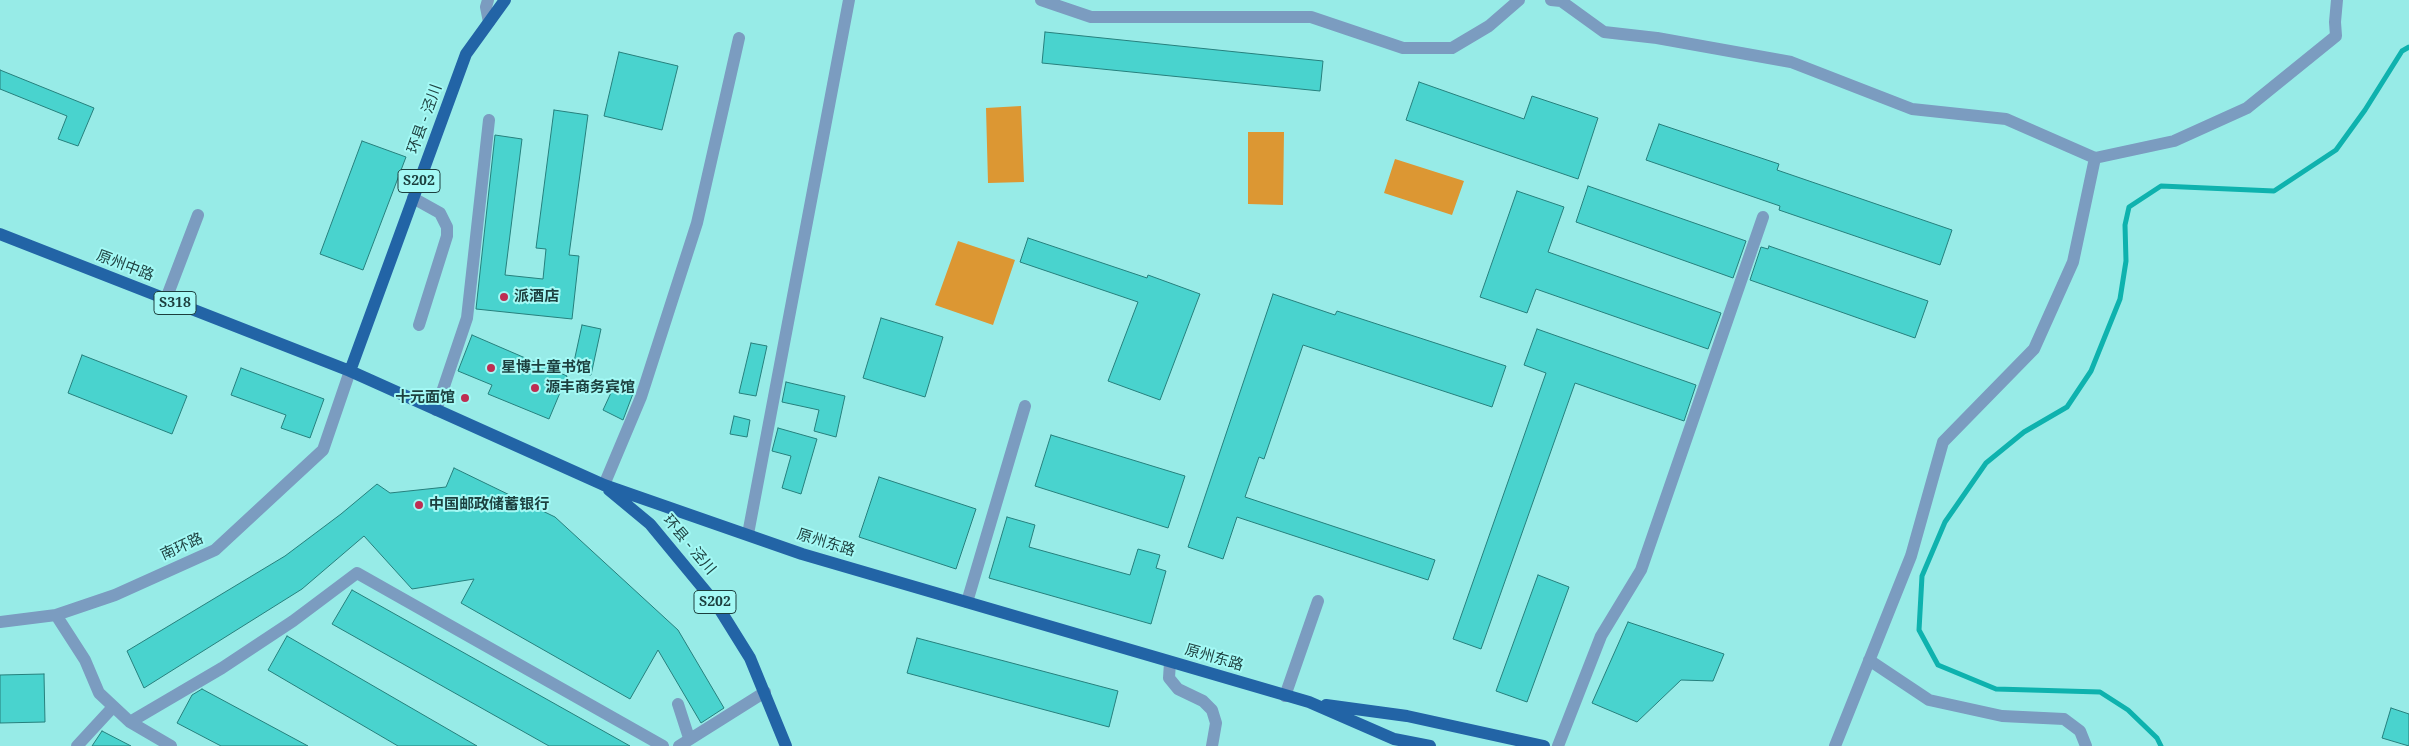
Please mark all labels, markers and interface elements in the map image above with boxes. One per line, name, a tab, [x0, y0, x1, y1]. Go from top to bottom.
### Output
street label: 环县 - 泾川	[404, 82, 446, 156]
road number: S202	[398, 170, 440, 192]
street label: 原州中路	[94, 247, 156, 285]
place label: 派酒店	[514, 288, 559, 306]
marker: 派酒店	[498, 291, 510, 303]
road number: S318	[154, 292, 196, 314]
place label: 星博士童书馆	[501, 359, 591, 377]
marker: 星博士童书馆	[485, 362, 497, 374]
place label: 源丰商务宾馆	[545, 379, 635, 397]
marker: 源丰商务宾馆	[529, 382, 541, 394]
place label: 十元面馆	[395, 389, 455, 407]
marker: 十元面馆	[459, 392, 471, 404]
place label: 中国邮政储蓄银行	[429, 496, 549, 514]
marker: 中国邮政储蓄银行	[413, 499, 425, 511]
street label: 环县 - 泾川	[659, 511, 719, 579]
street label: 原州东路	[795, 526, 857, 560]
street label: 南环路	[158, 530, 206, 564]
road number: S202	[694, 590, 736, 614]
street label: 原州东路	[1183, 641, 1245, 675]

